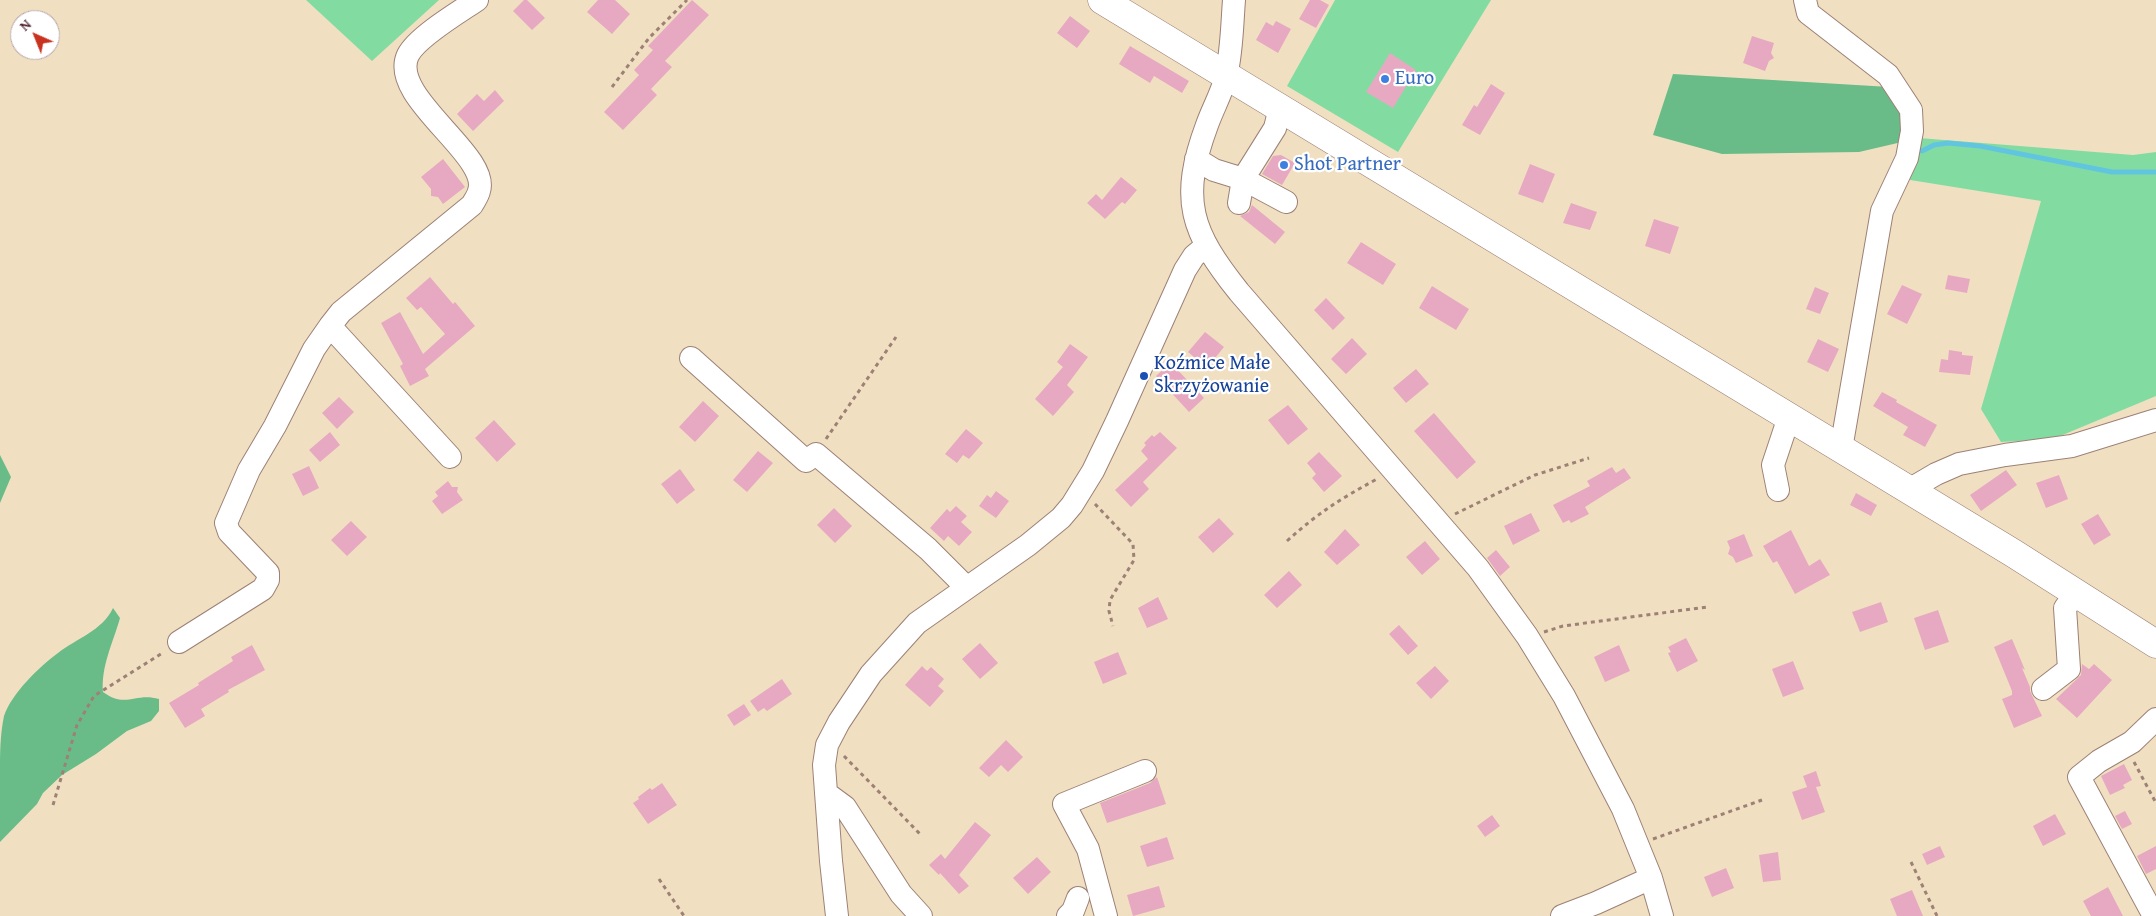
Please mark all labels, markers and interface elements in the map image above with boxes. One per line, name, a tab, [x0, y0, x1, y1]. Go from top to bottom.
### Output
north arrow	[10, 10, 60, 60]
text: N	[15, 14, 36, 35]
place label: Euro	[1395, 67, 1434, 91]
marker: Euro	[1379, 73, 1391, 85]
place label: Shot Partner	[1294, 153, 1401, 177]
marker: Shot Partner	[1278, 159, 1290, 171]
place label: Koźmice Małe Skrzyżowanie	[1154, 352, 1270, 399]
marker: Koźmice Małe Skrzyżowanie	[1138, 370, 1150, 382]

